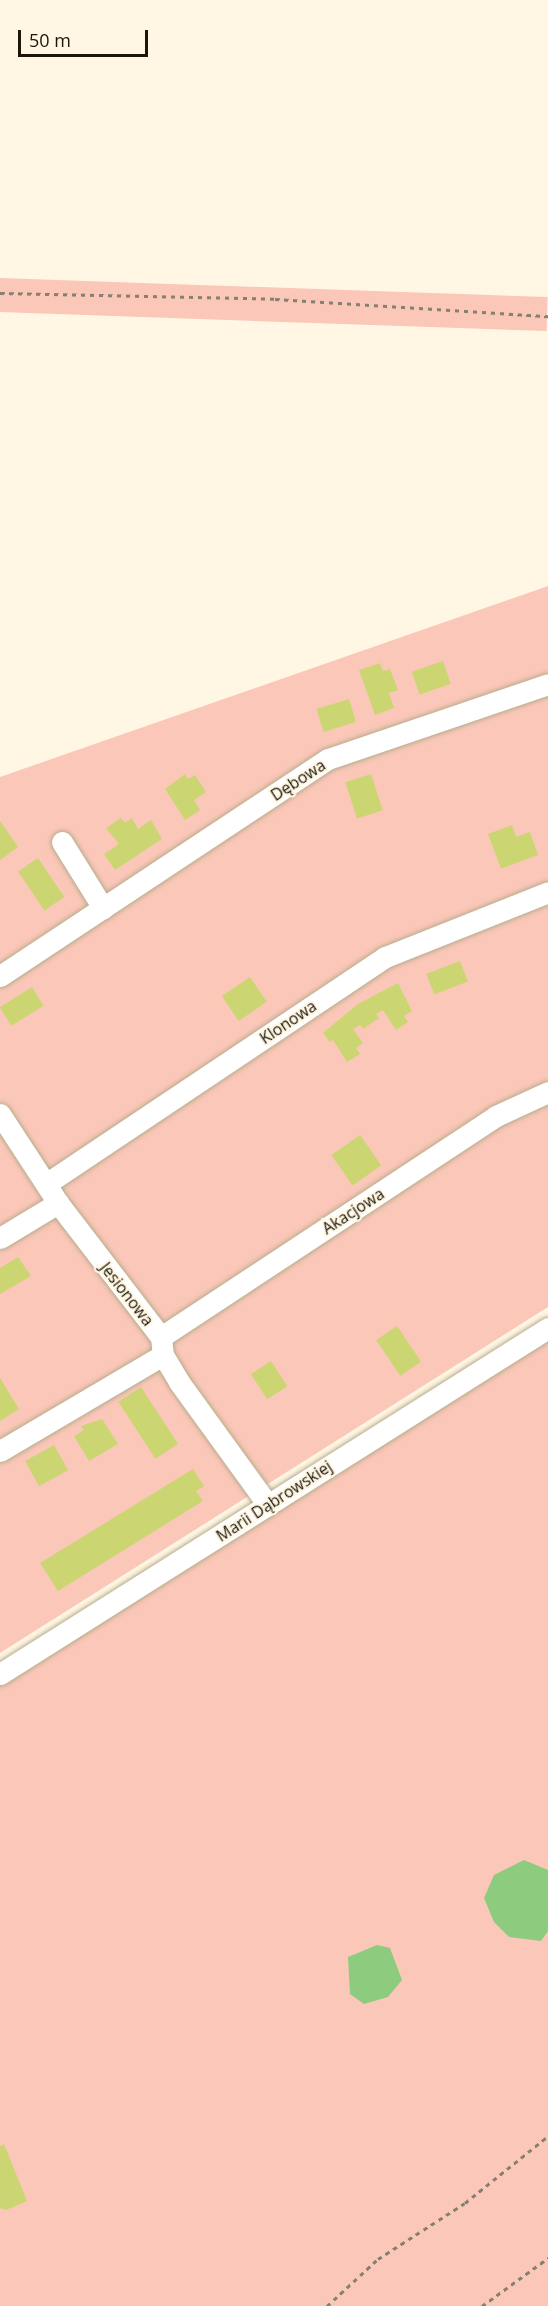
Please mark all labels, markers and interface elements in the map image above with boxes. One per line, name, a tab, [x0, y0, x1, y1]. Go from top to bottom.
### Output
scale bar	[21, 18, 152, 56]
text: 50 m	[29, 28, 71, 52]
street label: Dębowa	[267, 755, 329, 805]
street label: Klonowa	[256, 996, 320, 1048]
street label: Akacjowa	[318, 1184, 388, 1238]
street label: Jesionowa	[96, 1258, 158, 1330]
street label: Marii Dąbrowskiej	[213, 1456, 335, 1546]

